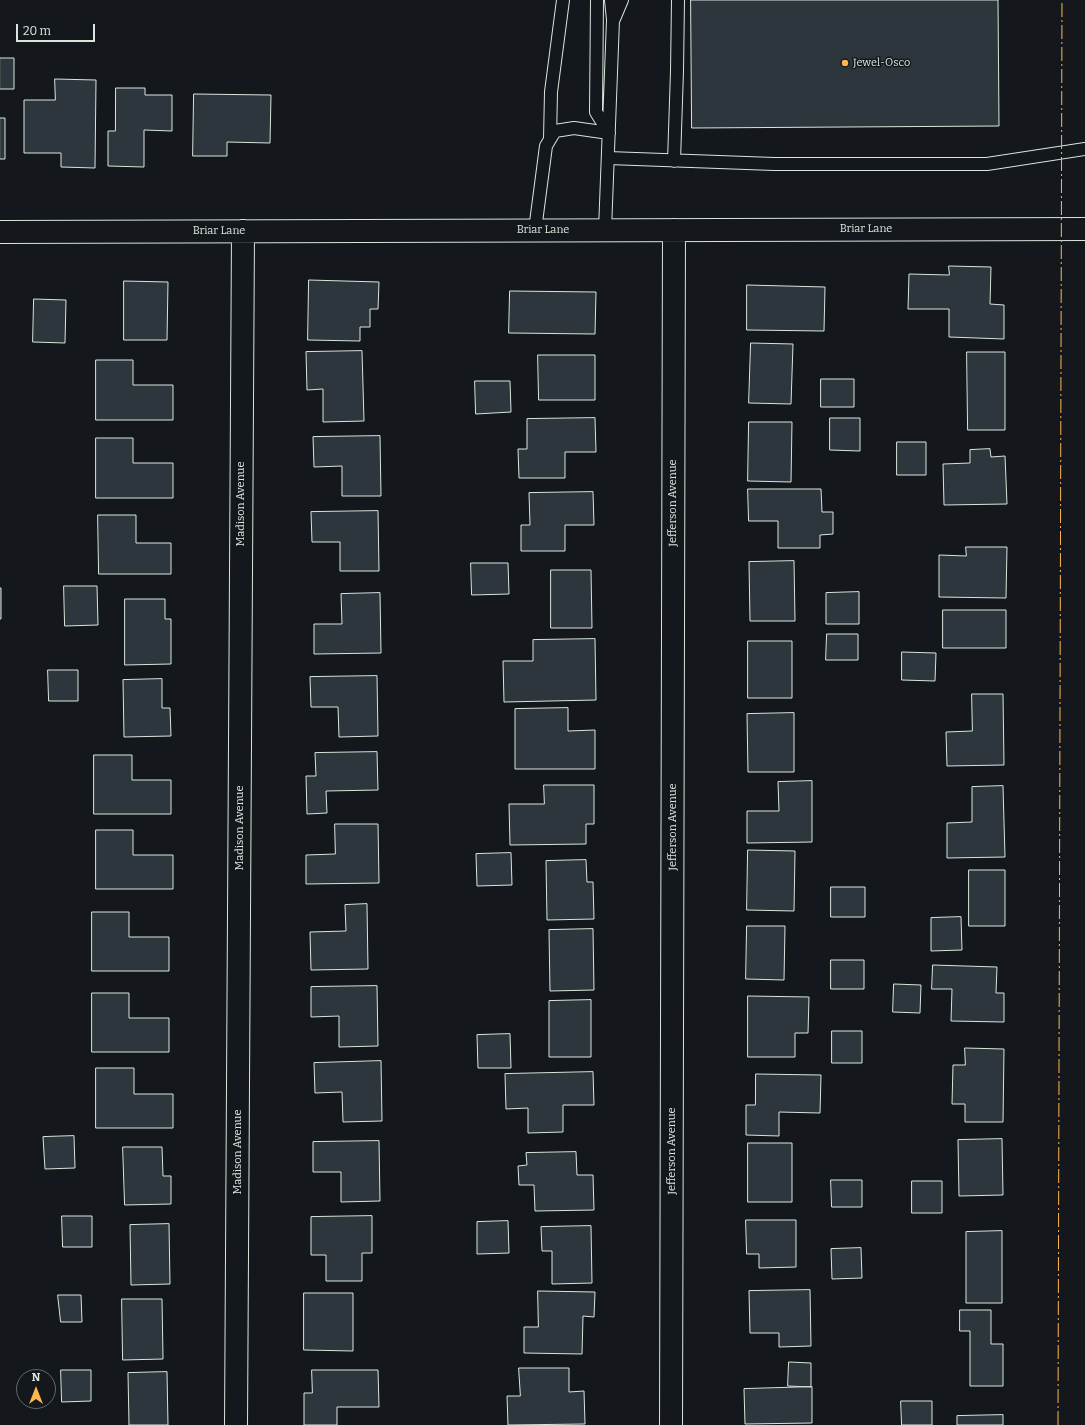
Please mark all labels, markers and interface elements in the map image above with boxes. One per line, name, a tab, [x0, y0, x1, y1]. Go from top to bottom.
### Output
scale bar	[18, 16, 97, 42]
text: 20 m	[23, 24, 51, 38]
place label: Jewel-Osco	[853, 56, 910, 70]
marker: Jewel-Osco	[840, 58, 850, 68]
street label: Briar Lane	[840, 222, 892, 236]
street label: Briar Lane	[517, 223, 569, 237]
street label: Briar Lane	[193, 224, 245, 238]
street label: Jefferson Avenue	[666, 459, 680, 547]
street label: Madison Avenue	[234, 462, 248, 546]
street label: Jefferson Avenue	[666, 783, 680, 871]
street label: Madison Avenue	[233, 786, 247, 870]
street label: Jefferson Avenue	[665, 1107, 679, 1195]
street label: Madison Avenue	[231, 1110, 245, 1194]
north arrow	[16, 1369, 56, 1409]
text: N	[32, 1371, 40, 1384]

